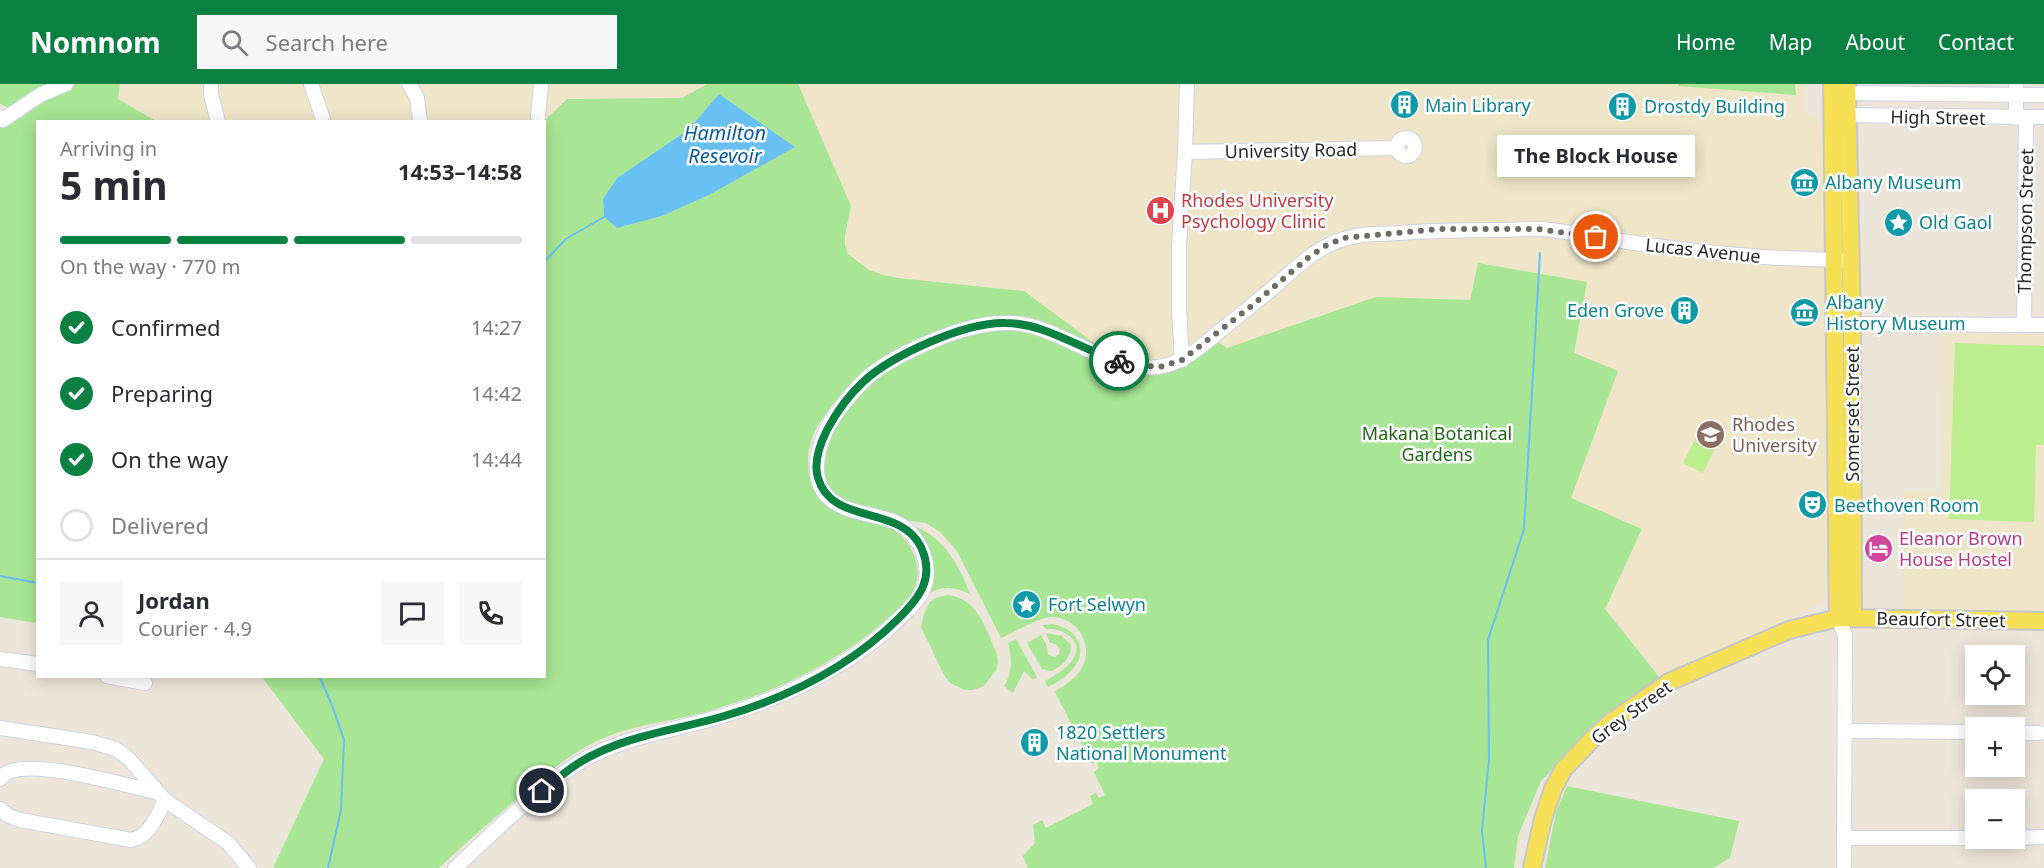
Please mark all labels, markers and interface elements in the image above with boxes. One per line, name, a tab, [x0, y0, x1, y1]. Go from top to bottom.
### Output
search box	[197, 15, 617, 69]
text: Nomnom	[30, 23, 161, 61]
icon: search	[218, 26, 251, 59]
text: Search here	[266, 27, 388, 57]
text: Home	[1676, 28, 1736, 56]
text: Map	[1769, 28, 1812, 56]
text: About	[1845, 28, 1905, 56]
text: Contact	[1938, 28, 2014, 56]
building icon: Main Library	[1388, 89, 1420, 121]
building icon: Drostdy Building	[1607, 90, 1639, 122]
place label: Main Library	[1425, 93, 1532, 117]
place label: Drostdy Building	[1644, 94, 1785, 118]
street label: High Street	[1890, 104, 1986, 130]
water label: Hamilton Resevoir	[684, 119, 766, 169]
text: Arriving in	[60, 135, 157, 162]
callout: The Block House	[1497, 135, 1695, 177]
street label: University Road	[1225, 137, 1357, 163]
text: The Block House	[1514, 142, 1678, 169]
street label: Thompson Street	[2012, 148, 2038, 294]
text: 14:53–14:58	[398, 156, 522, 186]
text: 5 min	[60, 158, 167, 211]
museum icon: Albany Museum	[1788, 166, 1820, 198]
place label: Albany Museum	[1825, 170, 1961, 194]
place label: Rhodes University Psychology Clinic	[1181, 188, 1334, 233]
hospital icon: Rhodes University Psychology Clinic	[1144, 194, 1176, 226]
place icon: Old Gaol	[1882, 206, 1914, 238]
place label: Old Gaol	[1919, 210, 1992, 234]
pin	[1570, 211, 1621, 262]
icon: bag	[1579, 220, 1612, 253]
street label: Lucas Avenue	[1644, 232, 1762, 268]
text: On the way · 770 m	[60, 253, 240, 280]
place label: Albany History Museum	[1826, 290, 1965, 335]
building icon: Eden Grove	[1669, 294, 1701, 326]
museum icon: Albany History Museum	[1789, 296, 1821, 328]
place label: Eden Grove	[1567, 298, 1664, 322]
icon: check	[60, 311, 93, 344]
text: Confirmed	[111, 312, 221, 342]
text: 14:27	[471, 314, 522, 341]
courier	[1089, 331, 1149, 391]
icon: bike	[1103, 345, 1136, 378]
street label: Somerset Street	[1840, 346, 1864, 482]
icon: check	[60, 377, 93, 410]
text: Preparing	[111, 378, 213, 408]
text: 14:42	[471, 380, 522, 407]
place label: Rhodes University	[1732, 412, 1817, 457]
school or university icon: Rhodes University	[1695, 418, 1727, 450]
park label: Makana Botanical Gardens	[1362, 421, 1512, 466]
icon: check	[60, 443, 93, 476]
text: On the way	[111, 444, 228, 474]
text: 14:44	[471, 446, 522, 473]
theatre icon: Beethoven Room	[1797, 489, 1829, 521]
place label: Beethoven Room	[1834, 493, 1979, 517]
text: Delivered	[111, 510, 209, 540]
place label: Eleanor Brown House Hostel	[1899, 526, 2023, 571]
hotel icon: Eleanor Brown House Hostel	[1862, 532, 1894, 564]
button: person	[60, 582, 123, 645]
button: chat	[381, 582, 444, 645]
button: phone	[459, 582, 522, 645]
text: Jordan	[138, 585, 210, 615]
place icon: Fort Selwyn	[1011, 588, 1043, 620]
place label: Fort Selwyn	[1048, 592, 1146, 616]
street label: Beaufort Street	[1876, 606, 2006, 632]
text: Courier · 4.9	[138, 615, 252, 642]
map controls	[1965, 645, 2025, 849]
button: locate	[1965, 645, 2025, 705]
street label: Grey Street	[1586, 674, 1677, 749]
button: +	[1965, 717, 2025, 777]
place label: 1820 Settlers National Monument	[1056, 720, 1227, 765]
building icon: 1820 Settlers National Monument	[1019, 726, 1051, 758]
pin	[516, 765, 567, 816]
icon: home	[525, 774, 558, 807]
button: −	[1965, 789, 2025, 849]

